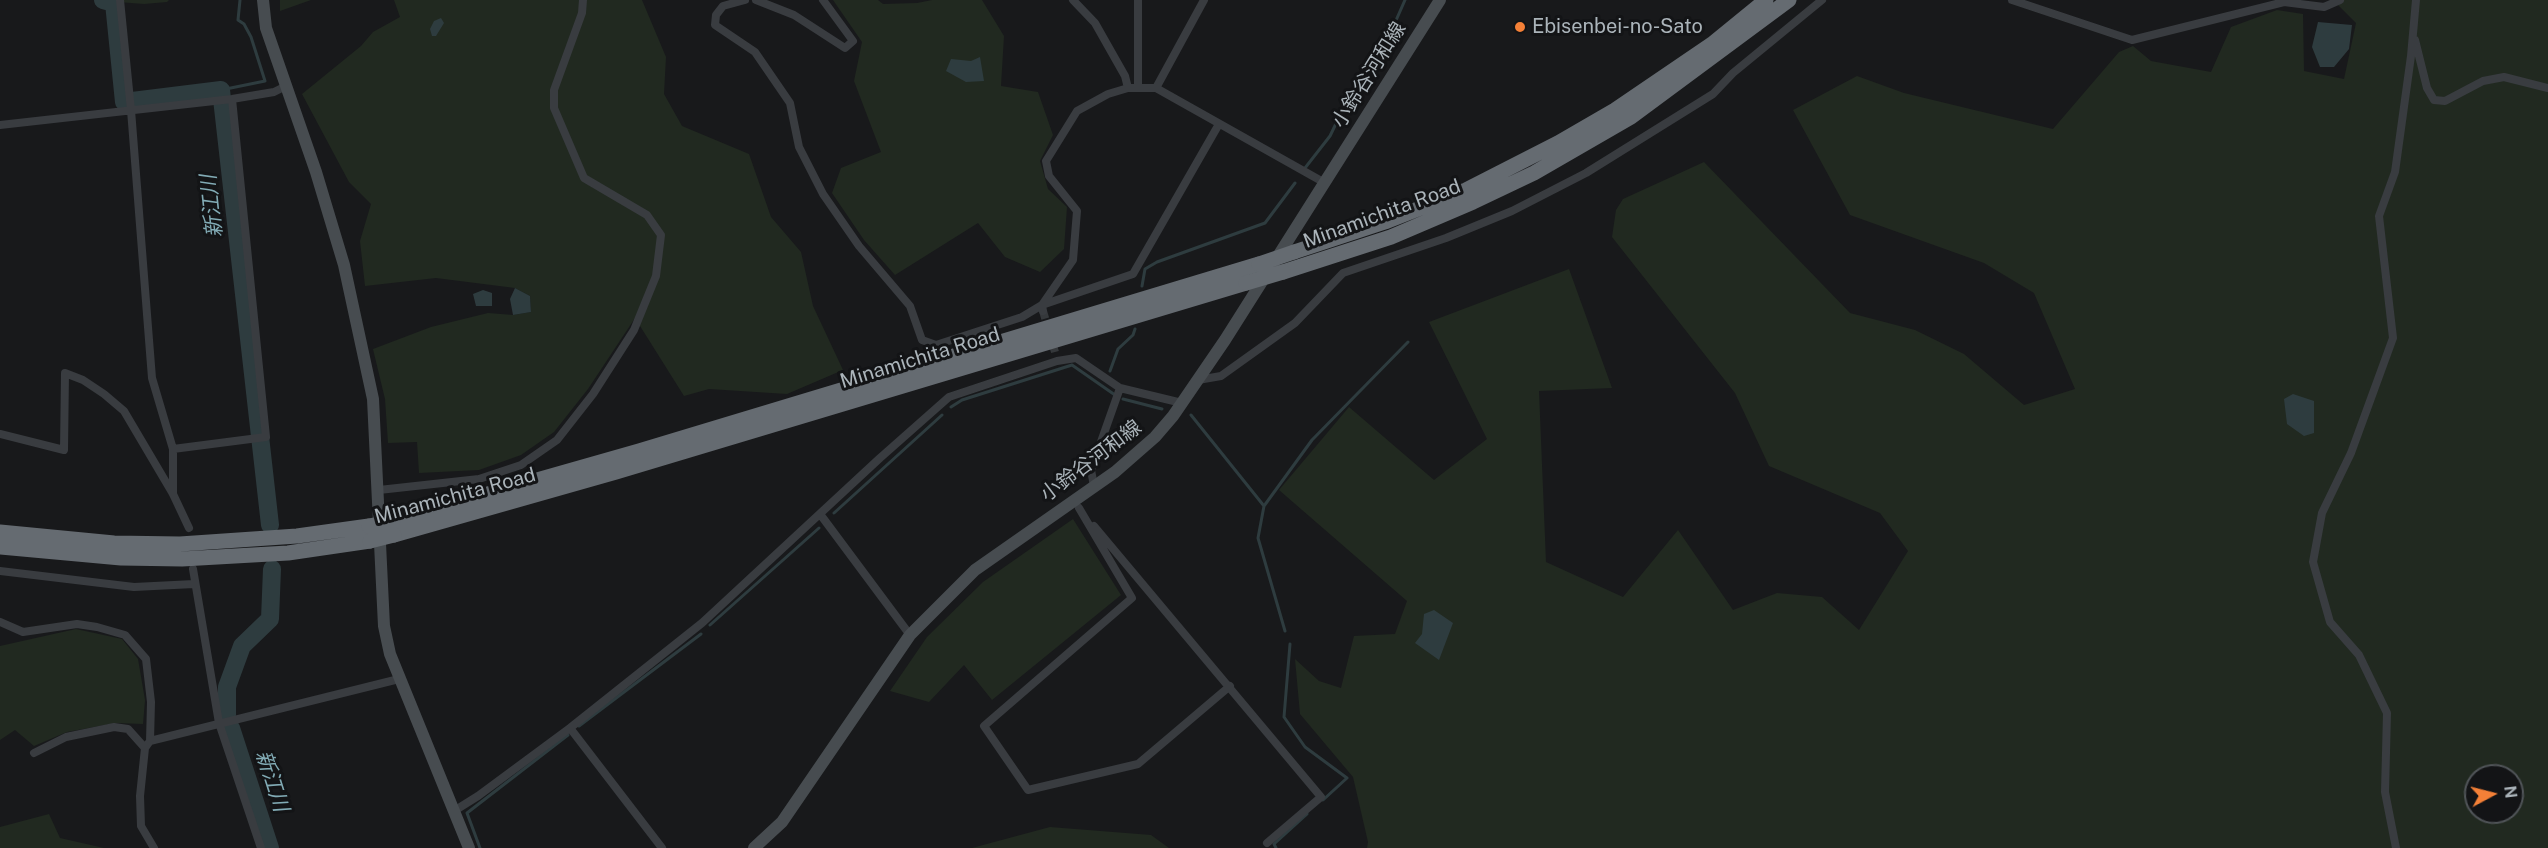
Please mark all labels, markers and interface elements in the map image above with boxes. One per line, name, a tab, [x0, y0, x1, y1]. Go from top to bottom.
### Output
place label: Ebisenbei-no-Sato	[1532, 15, 1703, 39]
street label: 小鈴谷河和線	[1327, 18, 1411, 132]
marker: Ebisenbei-no-Sato	[1513, 20, 1527, 34]
water label: 新江川	[196, 173, 228, 239]
street label: Minamichita Road	[1300, 174, 1464, 254]
street label: Minamichita Road	[837, 322, 1003, 394]
street label: 小鈴谷河和線	[1036, 415, 1146, 507]
street label: Minamichita Road	[372, 463, 538, 529]
water label: 新江川	[250, 747, 294, 815]
north arrow	[2464, 764, 2524, 824]
text: N	[2500, 785, 2521, 799]

